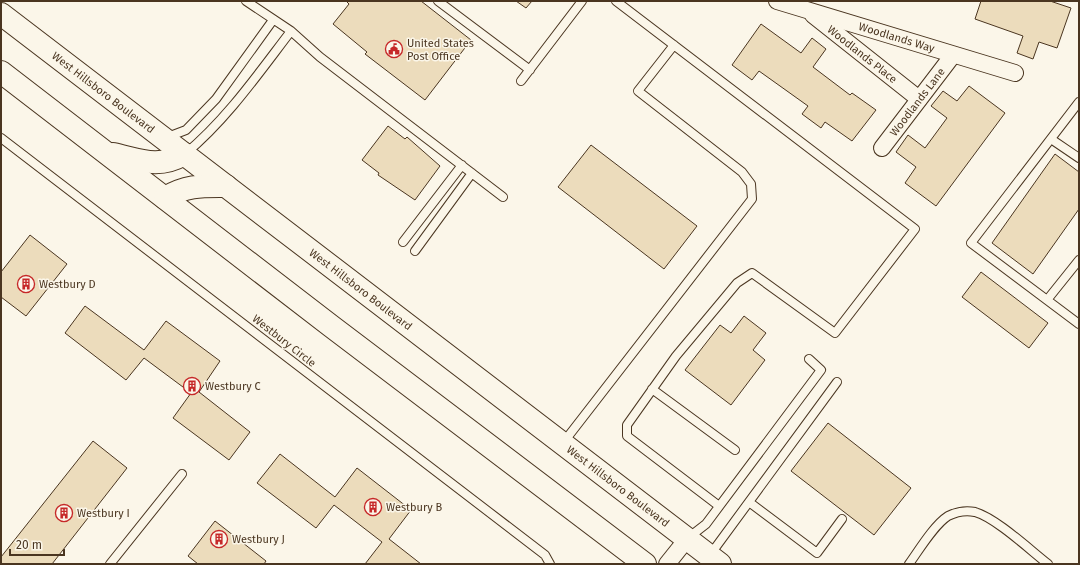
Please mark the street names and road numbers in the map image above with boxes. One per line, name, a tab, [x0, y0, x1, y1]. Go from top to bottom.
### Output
street label: Woodlands Way	[857, 20, 937, 55]
street label: Woodlands Place	[825, 23, 900, 86]
street label: West Hillsboro Boulevard	[50, 49, 157, 136]
street label: Woodlands Lane	[887, 65, 947, 139]
street label: West Hillsboro Boulevard	[307, 246, 415, 333]
street label: Westbury Circle	[250, 312, 318, 370]
street label: West Hillsboro Boulevard	[564, 443, 672, 529]

